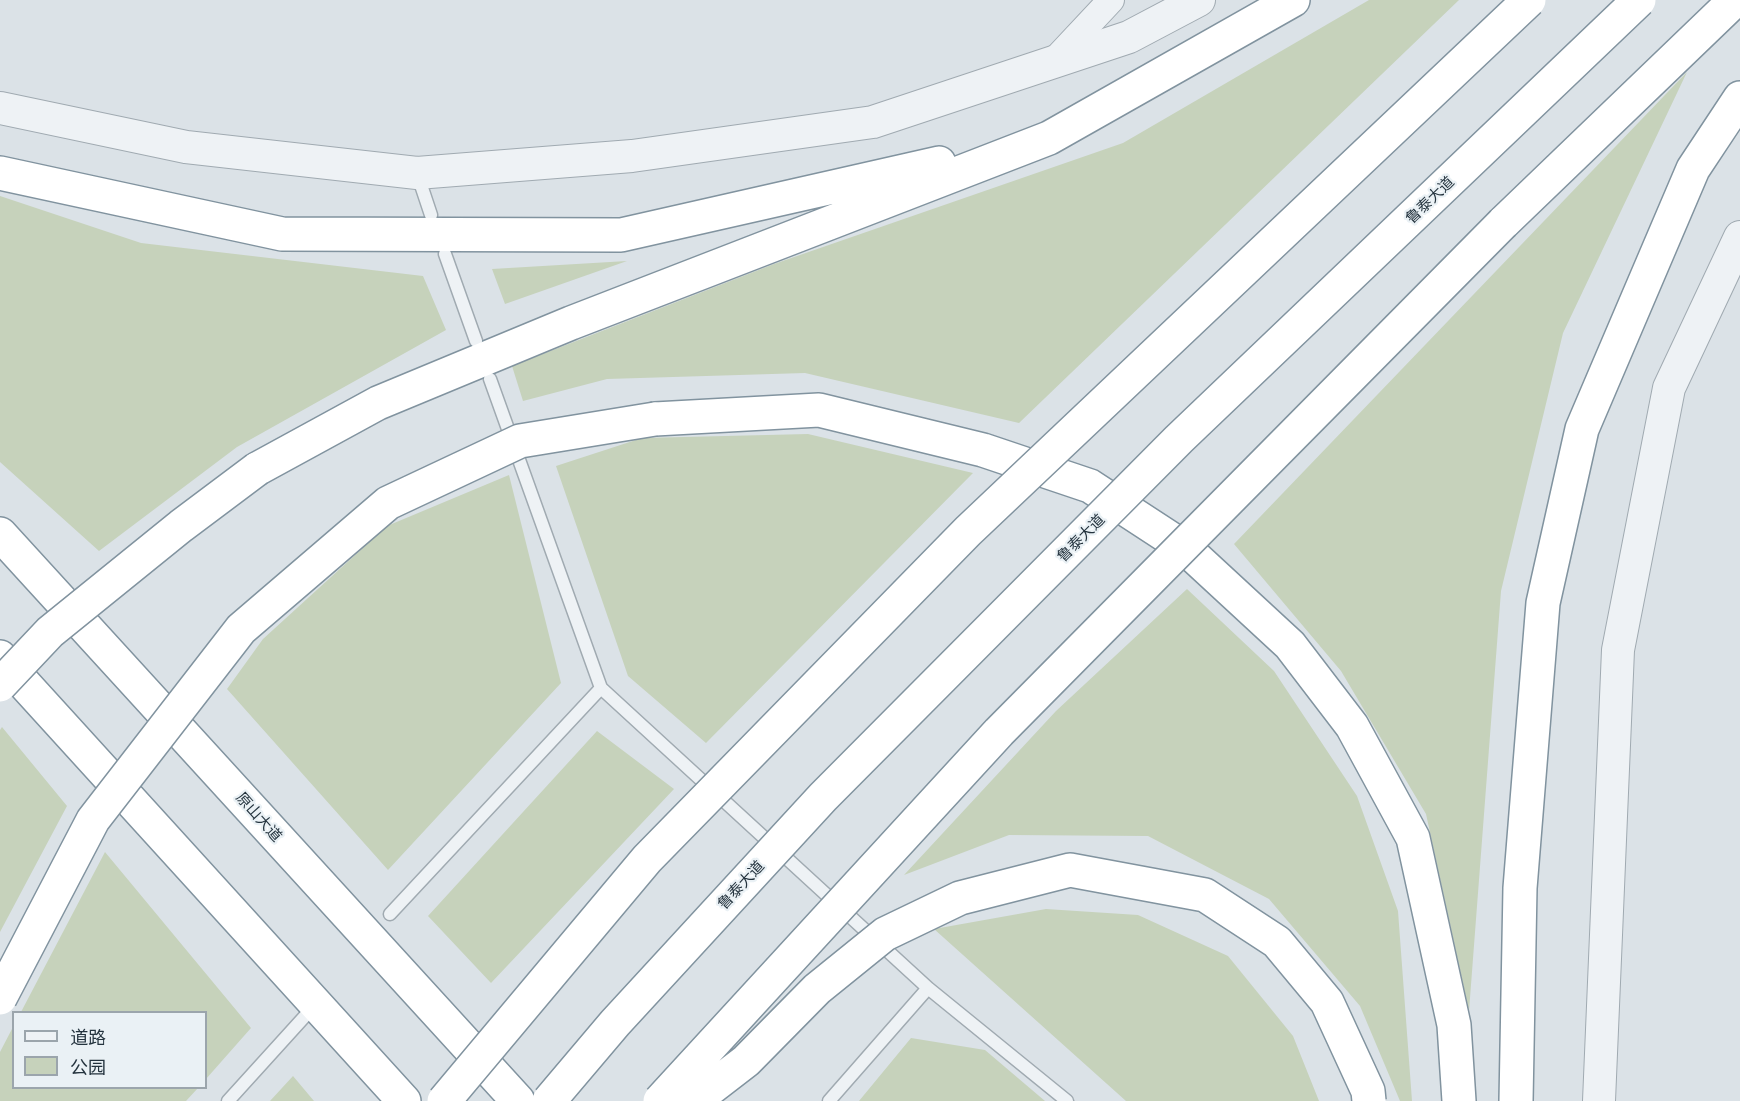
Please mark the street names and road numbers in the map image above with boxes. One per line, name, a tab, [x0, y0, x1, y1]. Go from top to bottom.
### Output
street label: 鲁泰大道	[1402, 173, 1458, 227]
street label: 鲁泰大道	[1053, 510, 1109, 566]
street label: 原山大道	[232, 789, 286, 845]
street label: 鲁泰大道	[714, 857, 768, 913]

